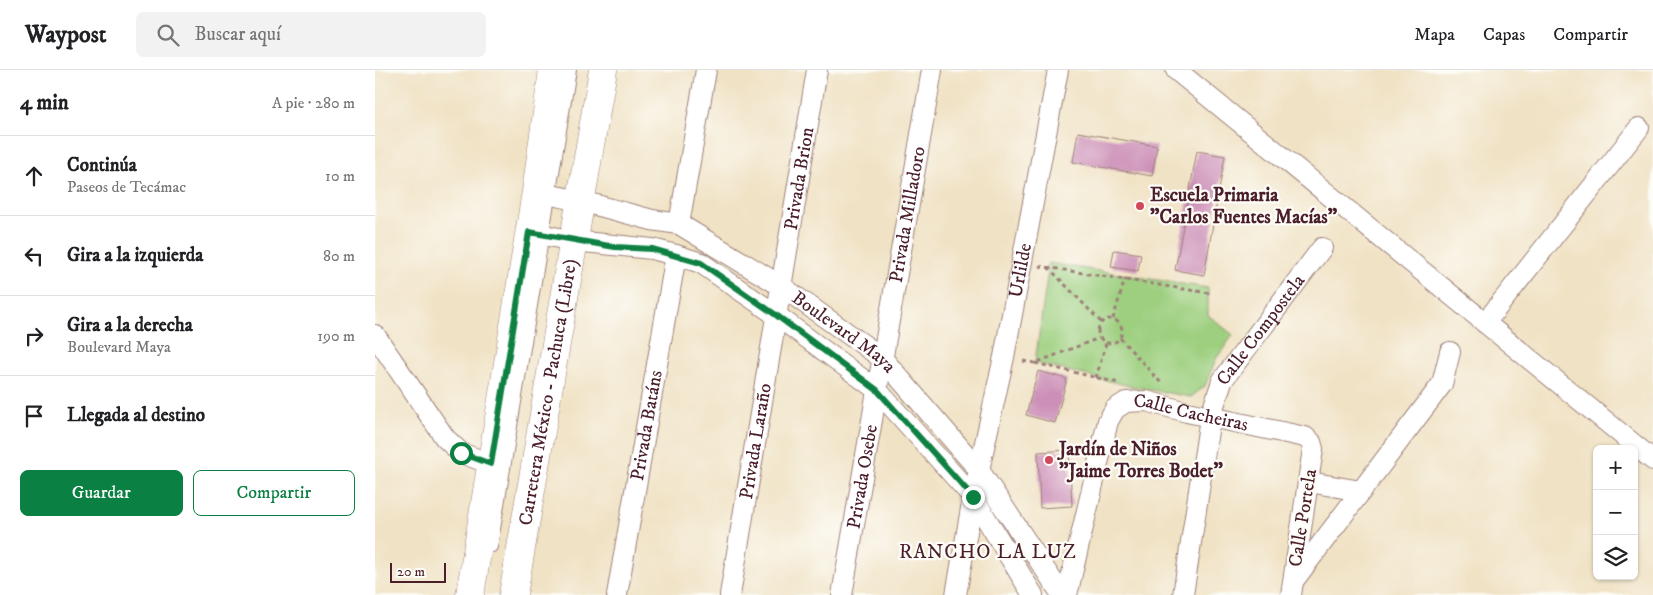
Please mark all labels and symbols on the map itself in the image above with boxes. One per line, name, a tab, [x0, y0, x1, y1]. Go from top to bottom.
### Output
street label: Privada Brion	[779, 125, 819, 232]
street label: Privada Milladoro	[884, 145, 930, 284]
place label: Escuela Primaria "Carlos Fuentes Macías"	[1150, 184, 1338, 229]
marker: Escuela Primaria "Carlos Fuentes Macías"	[1134, 200, 1146, 212]
street label: Urlilde	[1004, 241, 1037, 299]
street label: Carretera México - Pachuca (Libre)	[514, 257, 582, 527]
street label: Calle Compostela	[1211, 270, 1310, 390]
street label: Boulevard Maya	[788, 286, 901, 377]
street label: Privada Batáns	[626, 369, 667, 483]
street label: Privada Laraño	[735, 381, 776, 501]
street label: Calle Cacheiras	[1133, 389, 1250, 436]
street label: Privada Osebe	[842, 423, 883, 531]
place label: Jardín de Niños "Jaime Torres Bodet"	[1057, 438, 1223, 483]
route start	[450, 442, 473, 465]
marker: Jardín de Niños "Jaime Torres Bodet"	[1043, 454, 1055, 466]
street label: Calle Portela	[1284, 467, 1322, 569]
route end	[962, 486, 985, 509]
district label: RANCHO LA LUZ	[899, 540, 1077, 565]
scale bar	[390, 560, 446, 583]

